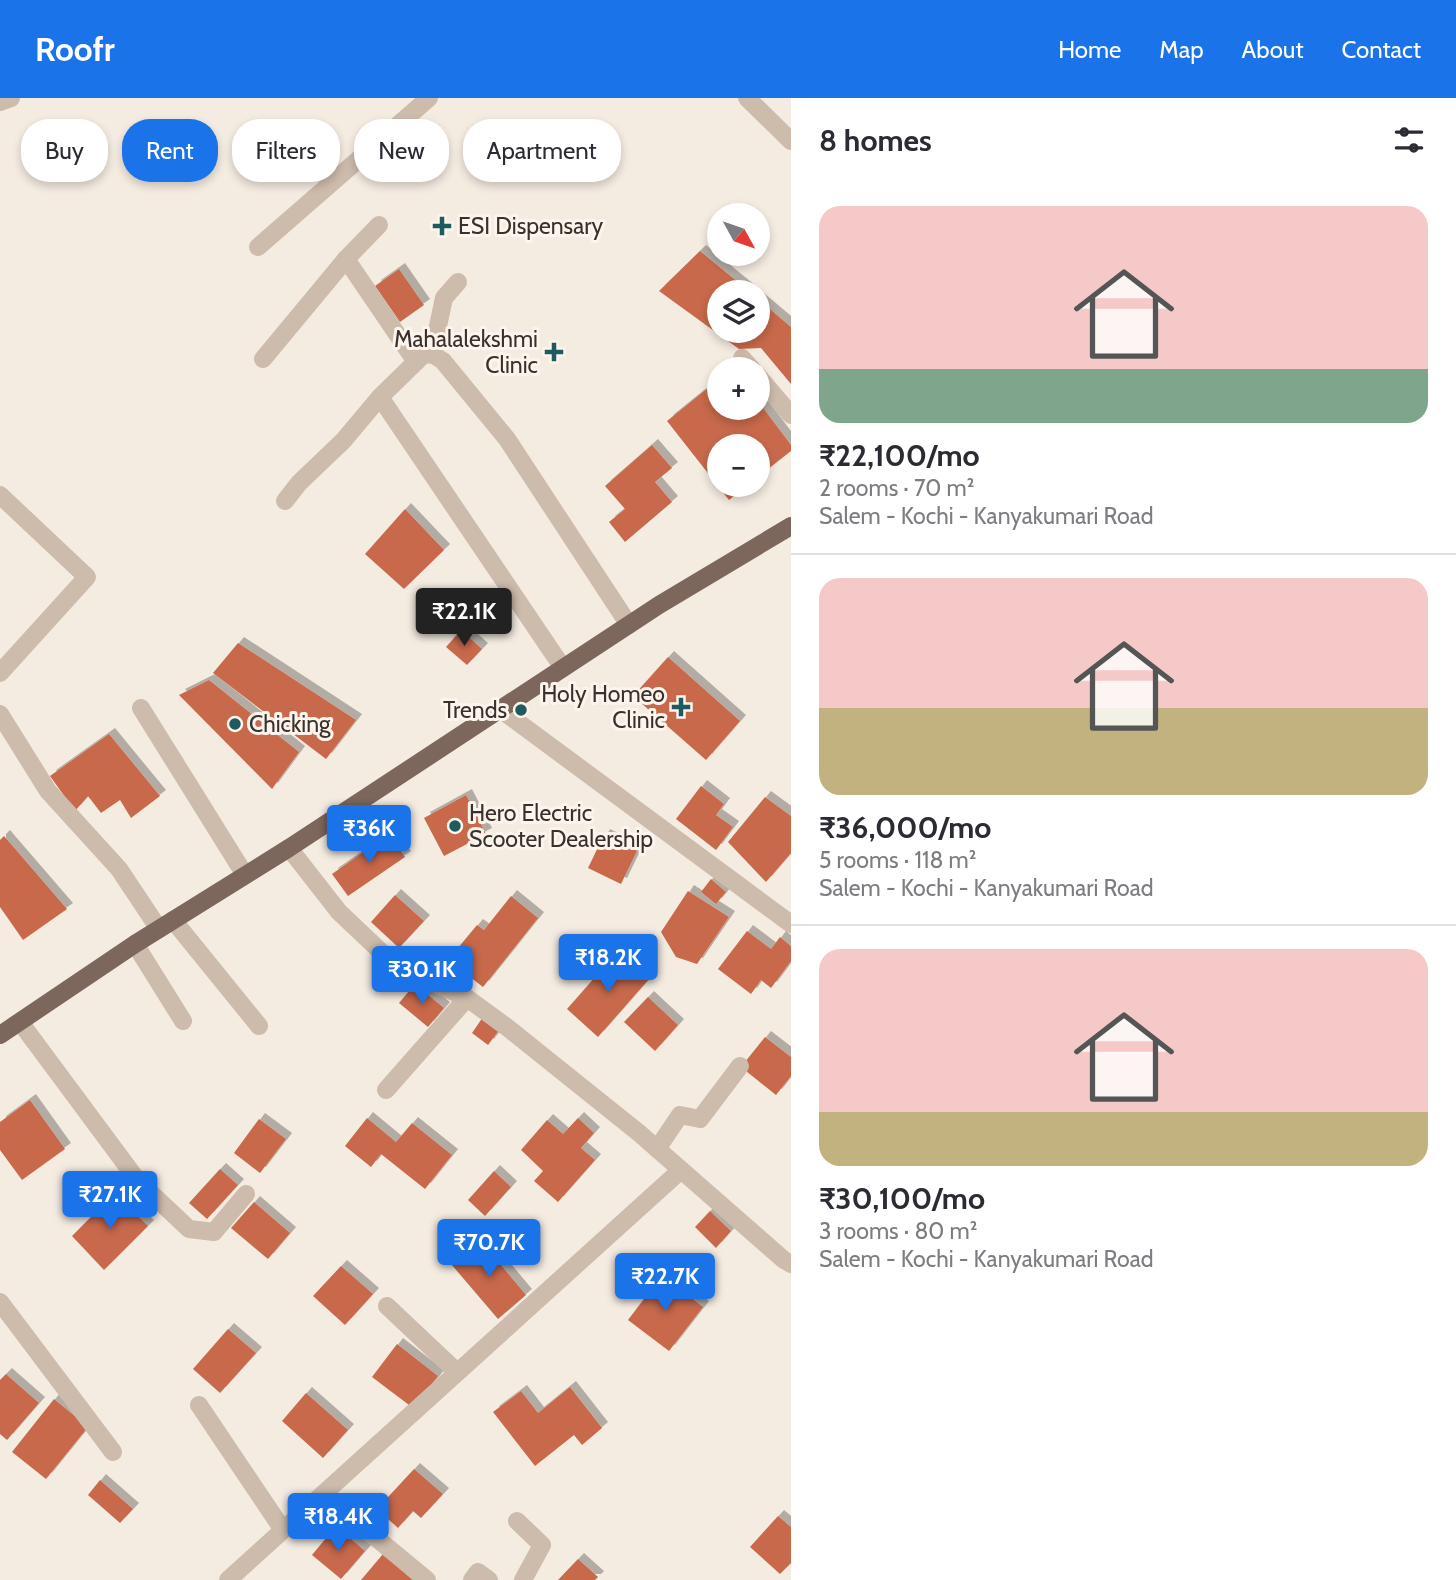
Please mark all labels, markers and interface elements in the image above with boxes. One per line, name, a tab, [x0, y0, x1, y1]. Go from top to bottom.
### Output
text: Roofr	[35, 29, 115, 69]
text: Home	[1058, 35, 1121, 64]
text: Map	[1159, 35, 1204, 64]
text: About	[1242, 35, 1304, 64]
text: Contact	[1342, 35, 1421, 64]
chip: Buy	[21, 119, 108, 182]
chip: Rent	[122, 119, 218, 182]
chip: Filters	[232, 119, 340, 182]
chip: New	[354, 119, 449, 182]
chip: Apartment	[463, 119, 621, 182]
icon: filters	[1390, 121, 1428, 159]
text: 8 homes	[819, 122, 932, 159]
north arrow	[707, 203, 770, 266]
map controls	[707, 203, 770, 497]
place label: ESI Dispensary	[458, 212, 603, 240]
marker: ESI Dispensary	[432, 216, 452, 236]
icon: home	[1061, 251, 1187, 377]
button: layers	[707, 280, 770, 343]
place label: Mahalalekshmi Clinic	[394, 325, 538, 379]
marker: Mahalalekshmi Clinic	[544, 342, 564, 362]
button: +	[707, 357, 770, 420]
button: −	[707, 434, 770, 497]
text: ₹22,100/mo	[819, 437, 980, 474]
text: 2 rooms · 70 m²	[819, 474, 974, 502]
text: Salem - Kochi - Kanyakumari Road	[819, 502, 1154, 530]
pin: ₹22.1K	[407, 588, 521, 648]
text: ₹22.1K	[432, 597, 496, 625]
icon: home	[1061, 623, 1187, 749]
place label: Holy Homeo Clinic	[541, 680, 665, 734]
place label: Trends	[443, 696, 507, 724]
marker: Holy Homeo Clinic	[671, 697, 691, 717]
marker: Trends	[513, 702, 529, 718]
place label: Chicking	[249, 710, 331, 738]
marker: Chicking	[227, 716, 243, 732]
place label: Hero Electric Scooter Dealership	[469, 799, 653, 853]
pin: ₹36K	[328, 806, 410, 865]
text: ₹36,000/mo	[819, 809, 991, 846]
text: ₹36K	[343, 814, 395, 842]
marker: Hero Electric Scooter Dealership	[447, 818, 463, 834]
text: 5 rooms · 118 m²	[819, 846, 976, 874]
text: Salem - Kochi - Kanyakumari Road	[819, 874, 1154, 902]
pin: ₹18.2K	[551, 934, 665, 994]
text: ₹18.2K	[575, 943, 641, 971]
pin: ₹30.1K	[365, 946, 479, 1006]
text: ₹30.1K	[388, 955, 456, 983]
icon: home	[1061, 994, 1187, 1120]
pin: ₹27.1K	[53, 1172, 167, 1231]
text: ₹27.1K	[78, 1180, 142, 1208]
text: ₹30,100/mo	[819, 1180, 985, 1217]
text: 3 rooms · 80 m²	[819, 1217, 977, 1245]
pin: ₹70.7K	[432, 1220, 546, 1279]
text: ₹70.7K	[453, 1228, 525, 1256]
text: Salem - Kochi - Kanyakumari Road	[819, 1245, 1154, 1273]
pin: ₹22.7K	[608, 1254, 722, 1313]
text: ₹22.7K	[631, 1262, 699, 1290]
pin: ₹18.4K	[281, 1494, 395, 1553]
text: ₹18.4K	[304, 1502, 372, 1530]

